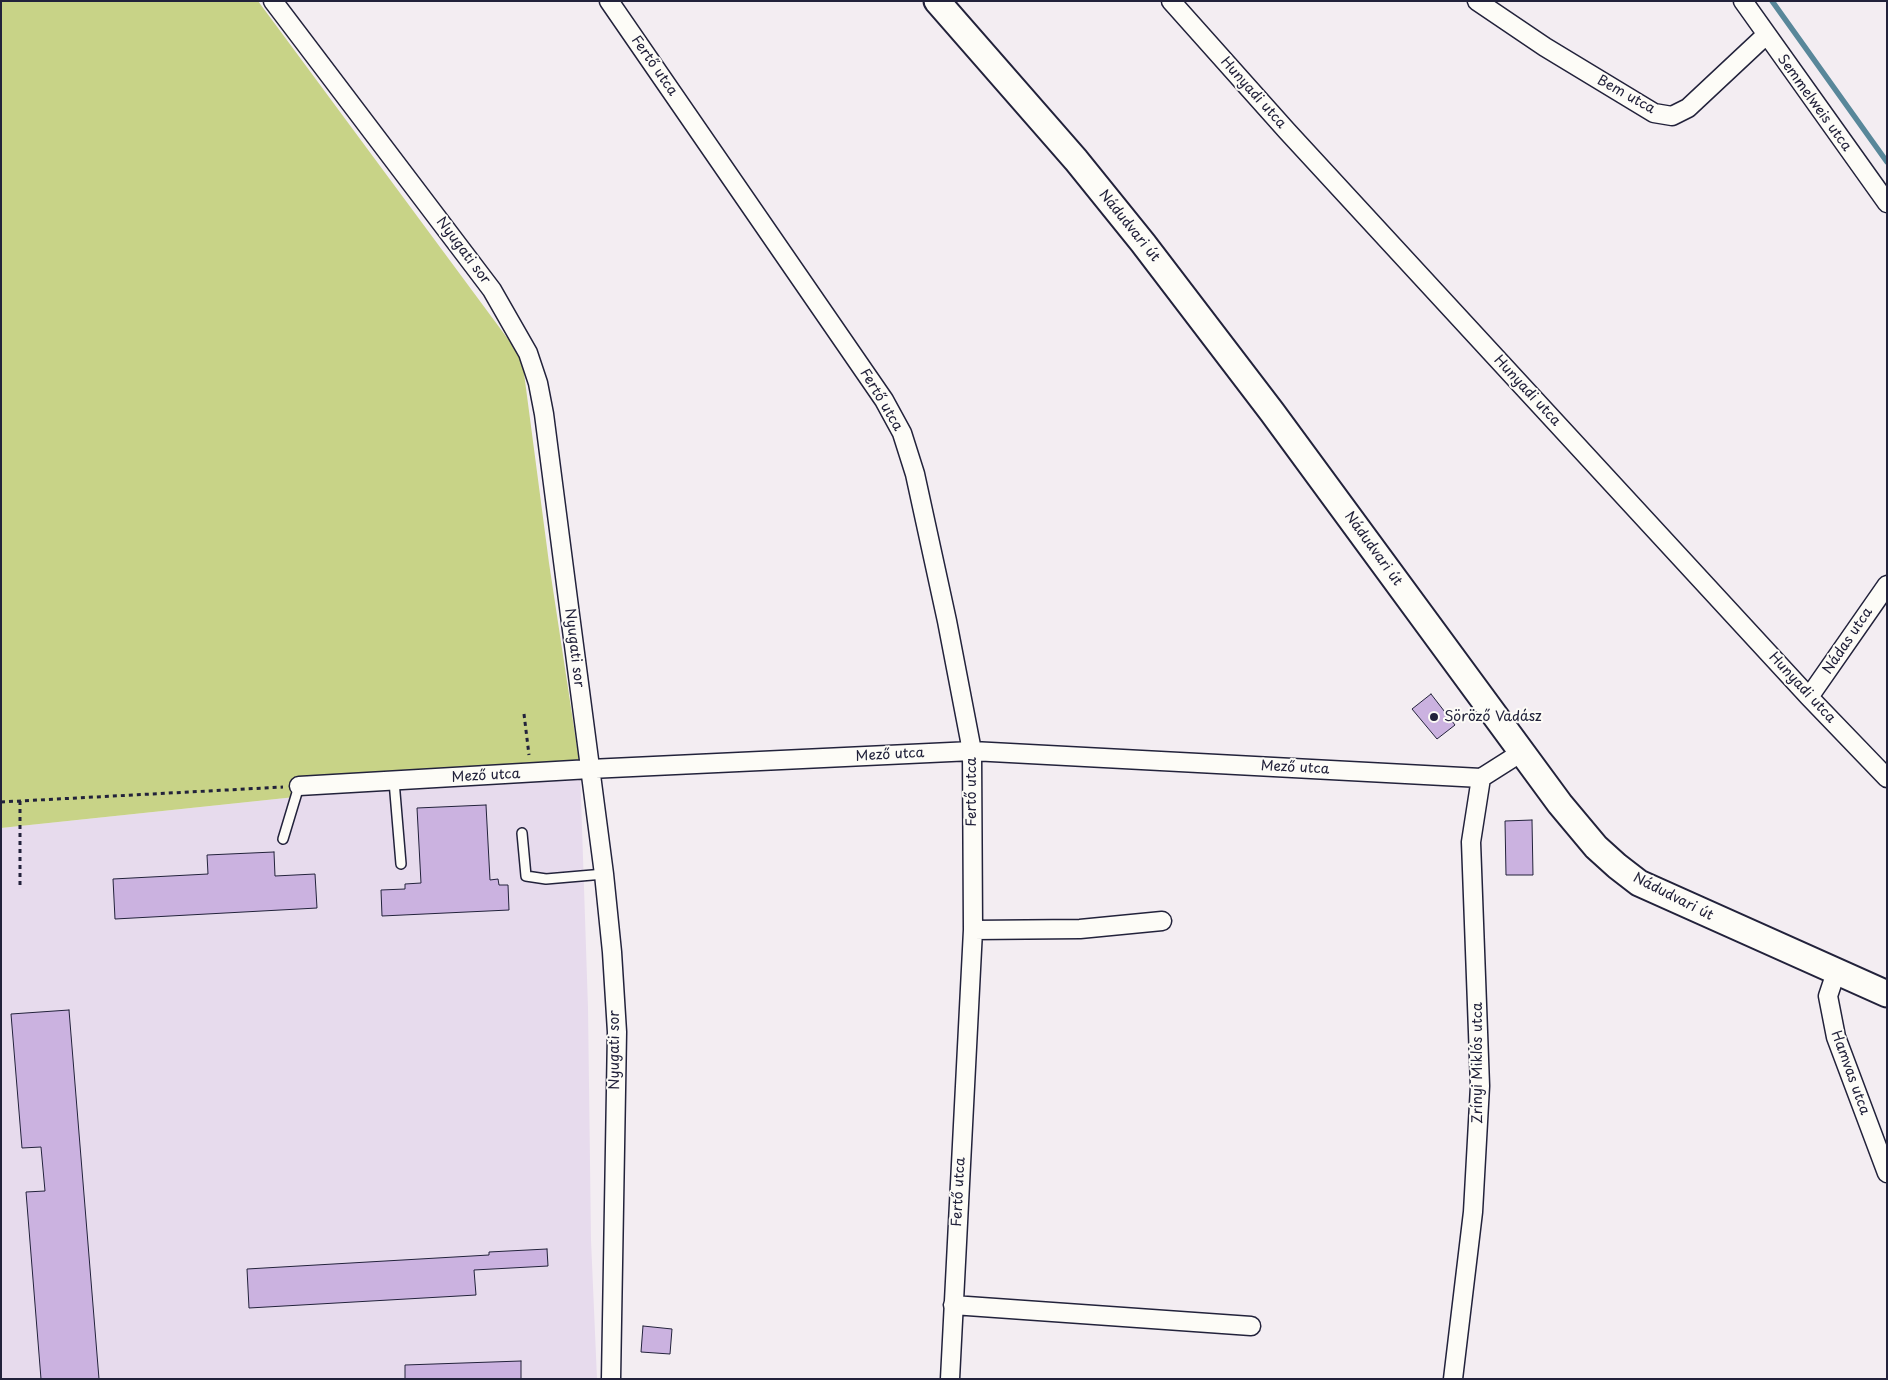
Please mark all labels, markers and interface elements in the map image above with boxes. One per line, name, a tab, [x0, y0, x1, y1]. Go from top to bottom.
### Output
street label: Fertő utca	[627, 33, 681, 99]
street label: Semmelweis utca	[1773, 51, 1855, 155]
street label: Hunyadi utca	[1217, 54, 1289, 132]
street label: Bem utca	[1594, 72, 1658, 118]
street label: Nádudvari út	[1095, 187, 1163, 265]
street label: Nyugati sor	[432, 214, 494, 288]
street label: Hunyadi utca	[1490, 352, 1564, 430]
street label: Fertő utca	[856, 366, 906, 434]
street label: Nádudvari út	[1340, 509, 1406, 589]
street label: Nádas utca	[1820, 604, 1876, 678]
street label: Nyugati sor	[561, 608, 587, 688]
street label: Hunyadi utca	[1765, 649, 1839, 727]
place label: Söröző Vadász	[1444, 709, 1542, 725]
marker: Söröző Vadász	[1428, 711, 1440, 723]
street label: Mező utca	[855, 745, 925, 765]
street label: Fertő utca	[964, 757, 980, 827]
street label: Mező utca	[1260, 758, 1330, 778]
street label: Mező utca	[451, 766, 521, 786]
street label: Nádudvari út	[1630, 870, 1716, 924]
street label: Zrínyi Miklós utca	[1470, 1002, 1486, 1124]
street label: Nyugati sor	[607, 1010, 623, 1090]
street label: Hamvas utca	[1827, 1029, 1873, 1117]
street label: Fertő utca	[949, 1157, 969, 1227]

